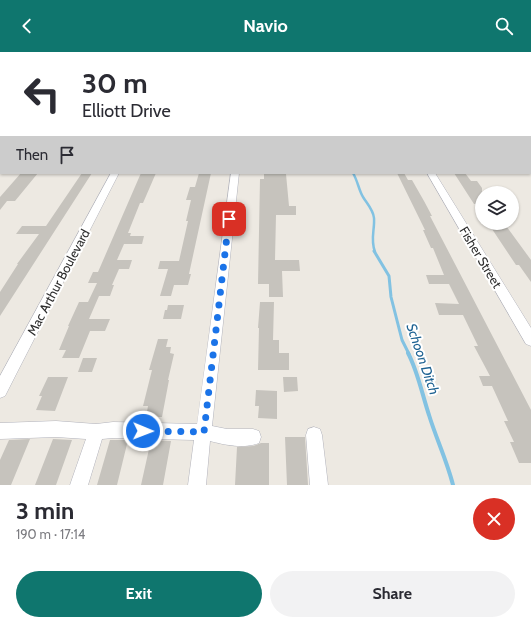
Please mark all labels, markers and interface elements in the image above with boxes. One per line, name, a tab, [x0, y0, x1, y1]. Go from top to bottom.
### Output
icon: back	[16, 15, 38, 37]
text: Navio	[243, 15, 288, 37]
icon: search	[493, 15, 515, 37]
text: 30 m	[82, 66, 148, 100]
icon: left	[16, 68, 68, 120]
text: Elliott Drive	[82, 100, 171, 122]
icon: arrive	[56, 144, 78, 166]
text: Then	[16, 146, 48, 164]
map controls	[475, 186, 519, 230]
button: layers	[475, 186, 519, 230]
pin	[212, 202, 246, 236]
icon: arrive	[218, 208, 240, 230]
street label: Fisher Street	[456, 223, 506, 291]
street label: Mac Arthur Boulevard	[23, 226, 93, 338]
water label: Schoon Ditch	[402, 321, 444, 397]
position arrow	[122, 410, 164, 452]
text: 3 min	[16, 496, 74, 525]
button: close	[473, 498, 515, 540]
text: 190 m · 17:14	[16, 526, 85, 542]
button: Exit	[16, 571, 262, 617]
button: Share	[270, 571, 515, 617]

